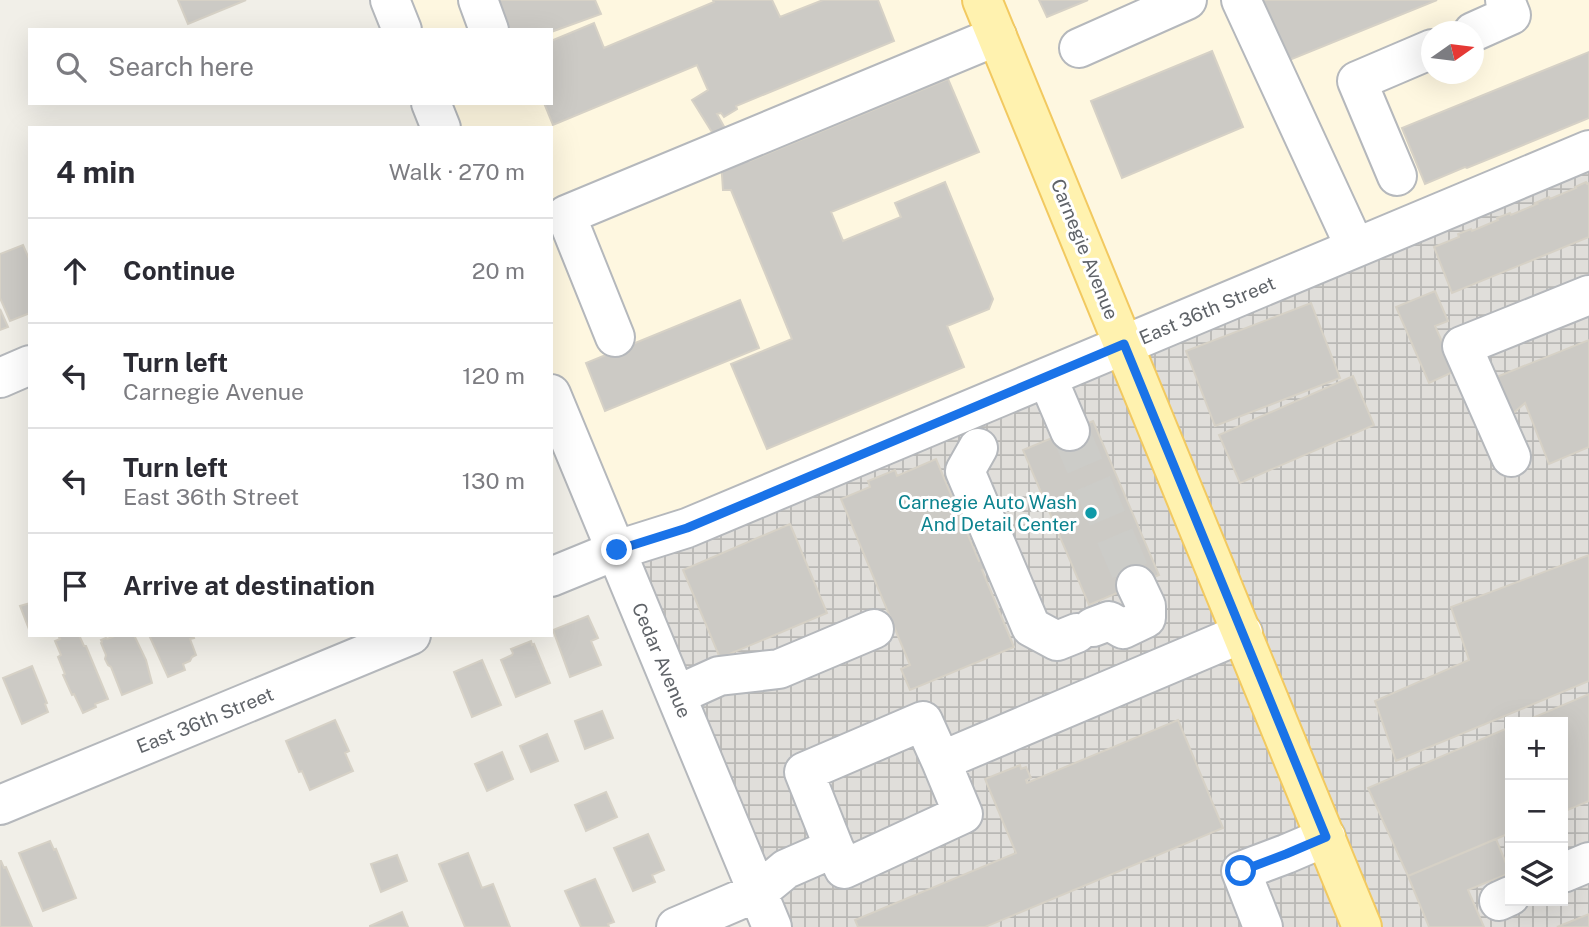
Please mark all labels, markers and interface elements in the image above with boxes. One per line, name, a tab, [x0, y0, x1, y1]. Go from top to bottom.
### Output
north arrow	[1421, 21, 1484, 84]
search box	[28, 28, 553, 105]
icon: search	[52, 48, 90, 86]
text: Search here	[108, 51, 254, 82]
text: 4 min	[56, 154, 135, 190]
text: Walk · 270 m	[389, 158, 525, 185]
street label: Carnegie Avenue	[1047, 176, 1123, 322]
icon: ahead	[56, 252, 94, 290]
text: Continue	[123, 255, 235, 286]
text: 20 m	[472, 257, 525, 284]
street label: East 36th Street	[1136, 271, 1278, 349]
text: Turn left	[123, 347, 228, 378]
icon: left	[56, 357, 94, 395]
text: 120 m	[462, 362, 525, 389]
text: Carnegie Avenue	[123, 378, 304, 405]
text: Turn left	[123, 452, 228, 483]
icon: left	[56, 462, 94, 500]
text: 130 m	[462, 467, 525, 494]
text: East 36th Street	[123, 483, 299, 510]
place label: Carnegie Auto Wash And Detail Center	[898, 491, 1077, 535]
marker: Carnegie Auto Wash And Detail Center	[1083, 505, 1099, 521]
route end	[601, 534, 632, 565]
icon: arrive	[56, 567, 94, 605]
text: Arrive at destination	[123, 570, 375, 601]
street label: Cedar Avenue	[628, 599, 696, 721]
street label: East 36th Street	[133, 683, 277, 757]
map controls	[1505, 717, 1568, 906]
button: +	[1505, 717, 1568, 780]
button: −	[1505, 780, 1568, 843]
button: layers	[1505, 843, 1568, 906]
route start	[1225, 855, 1256, 886]

